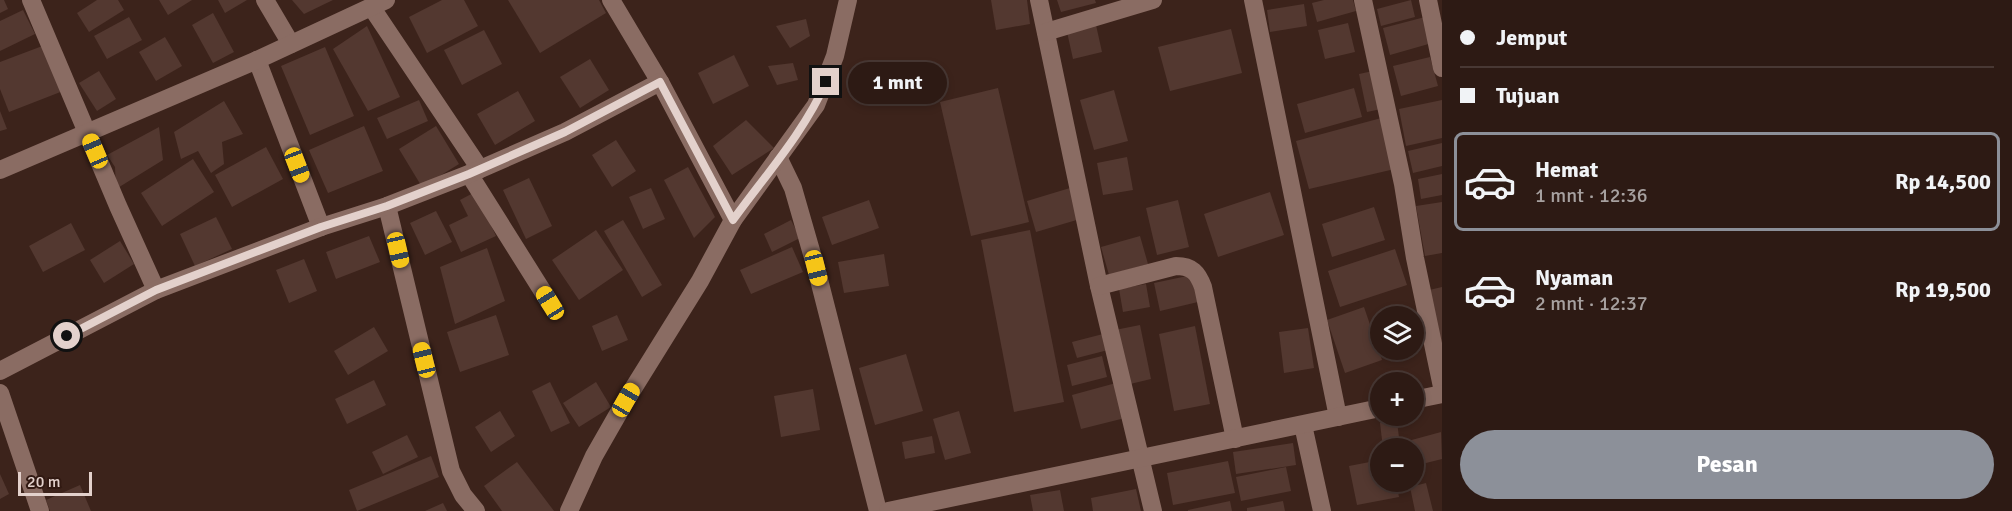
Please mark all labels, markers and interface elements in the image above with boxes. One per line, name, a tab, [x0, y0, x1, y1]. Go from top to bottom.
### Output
text: Jemput	[1496, 24, 1567, 51]
callout: 1 mnt	[847, 61, 946, 103]
route end	[812, 68, 839, 95]
text: 1 mnt	[873, 70, 922, 95]
text: Tujuan	[1496, 82, 1559, 109]
car	[80, 131, 110, 171]
car	[282, 145, 312, 185]
icon: car	[1463, 155, 1517, 209]
text: Hemat	[1535, 156, 1598, 183]
text: Rp 14,500	[1895, 168, 1991, 195]
text: 1 mnt · 12:36	[1535, 183, 1648, 208]
car	[385, 230, 411, 270]
car	[803, 248, 829, 288]
icon: car	[1463, 263, 1517, 317]
text: Nyaman	[1535, 264, 1613, 291]
text: Rp 19,500	[1895, 276, 1991, 303]
car	[533, 283, 567, 323]
text: 2 mnt · 12:37	[1535, 291, 1648, 316]
map controls	[1370, 306, 1424, 492]
button: layers	[1370, 306, 1424, 360]
route start	[53, 322, 80, 349]
car	[411, 340, 437, 380]
button: +	[1370, 372, 1424, 426]
car	[609, 380, 643, 420]
button: Pesan	[1460, 430, 1994, 499]
button: −	[1370, 438, 1424, 492]
scale bar	[18, 469, 92, 496]
text: 20 m	[27, 472, 61, 492]

